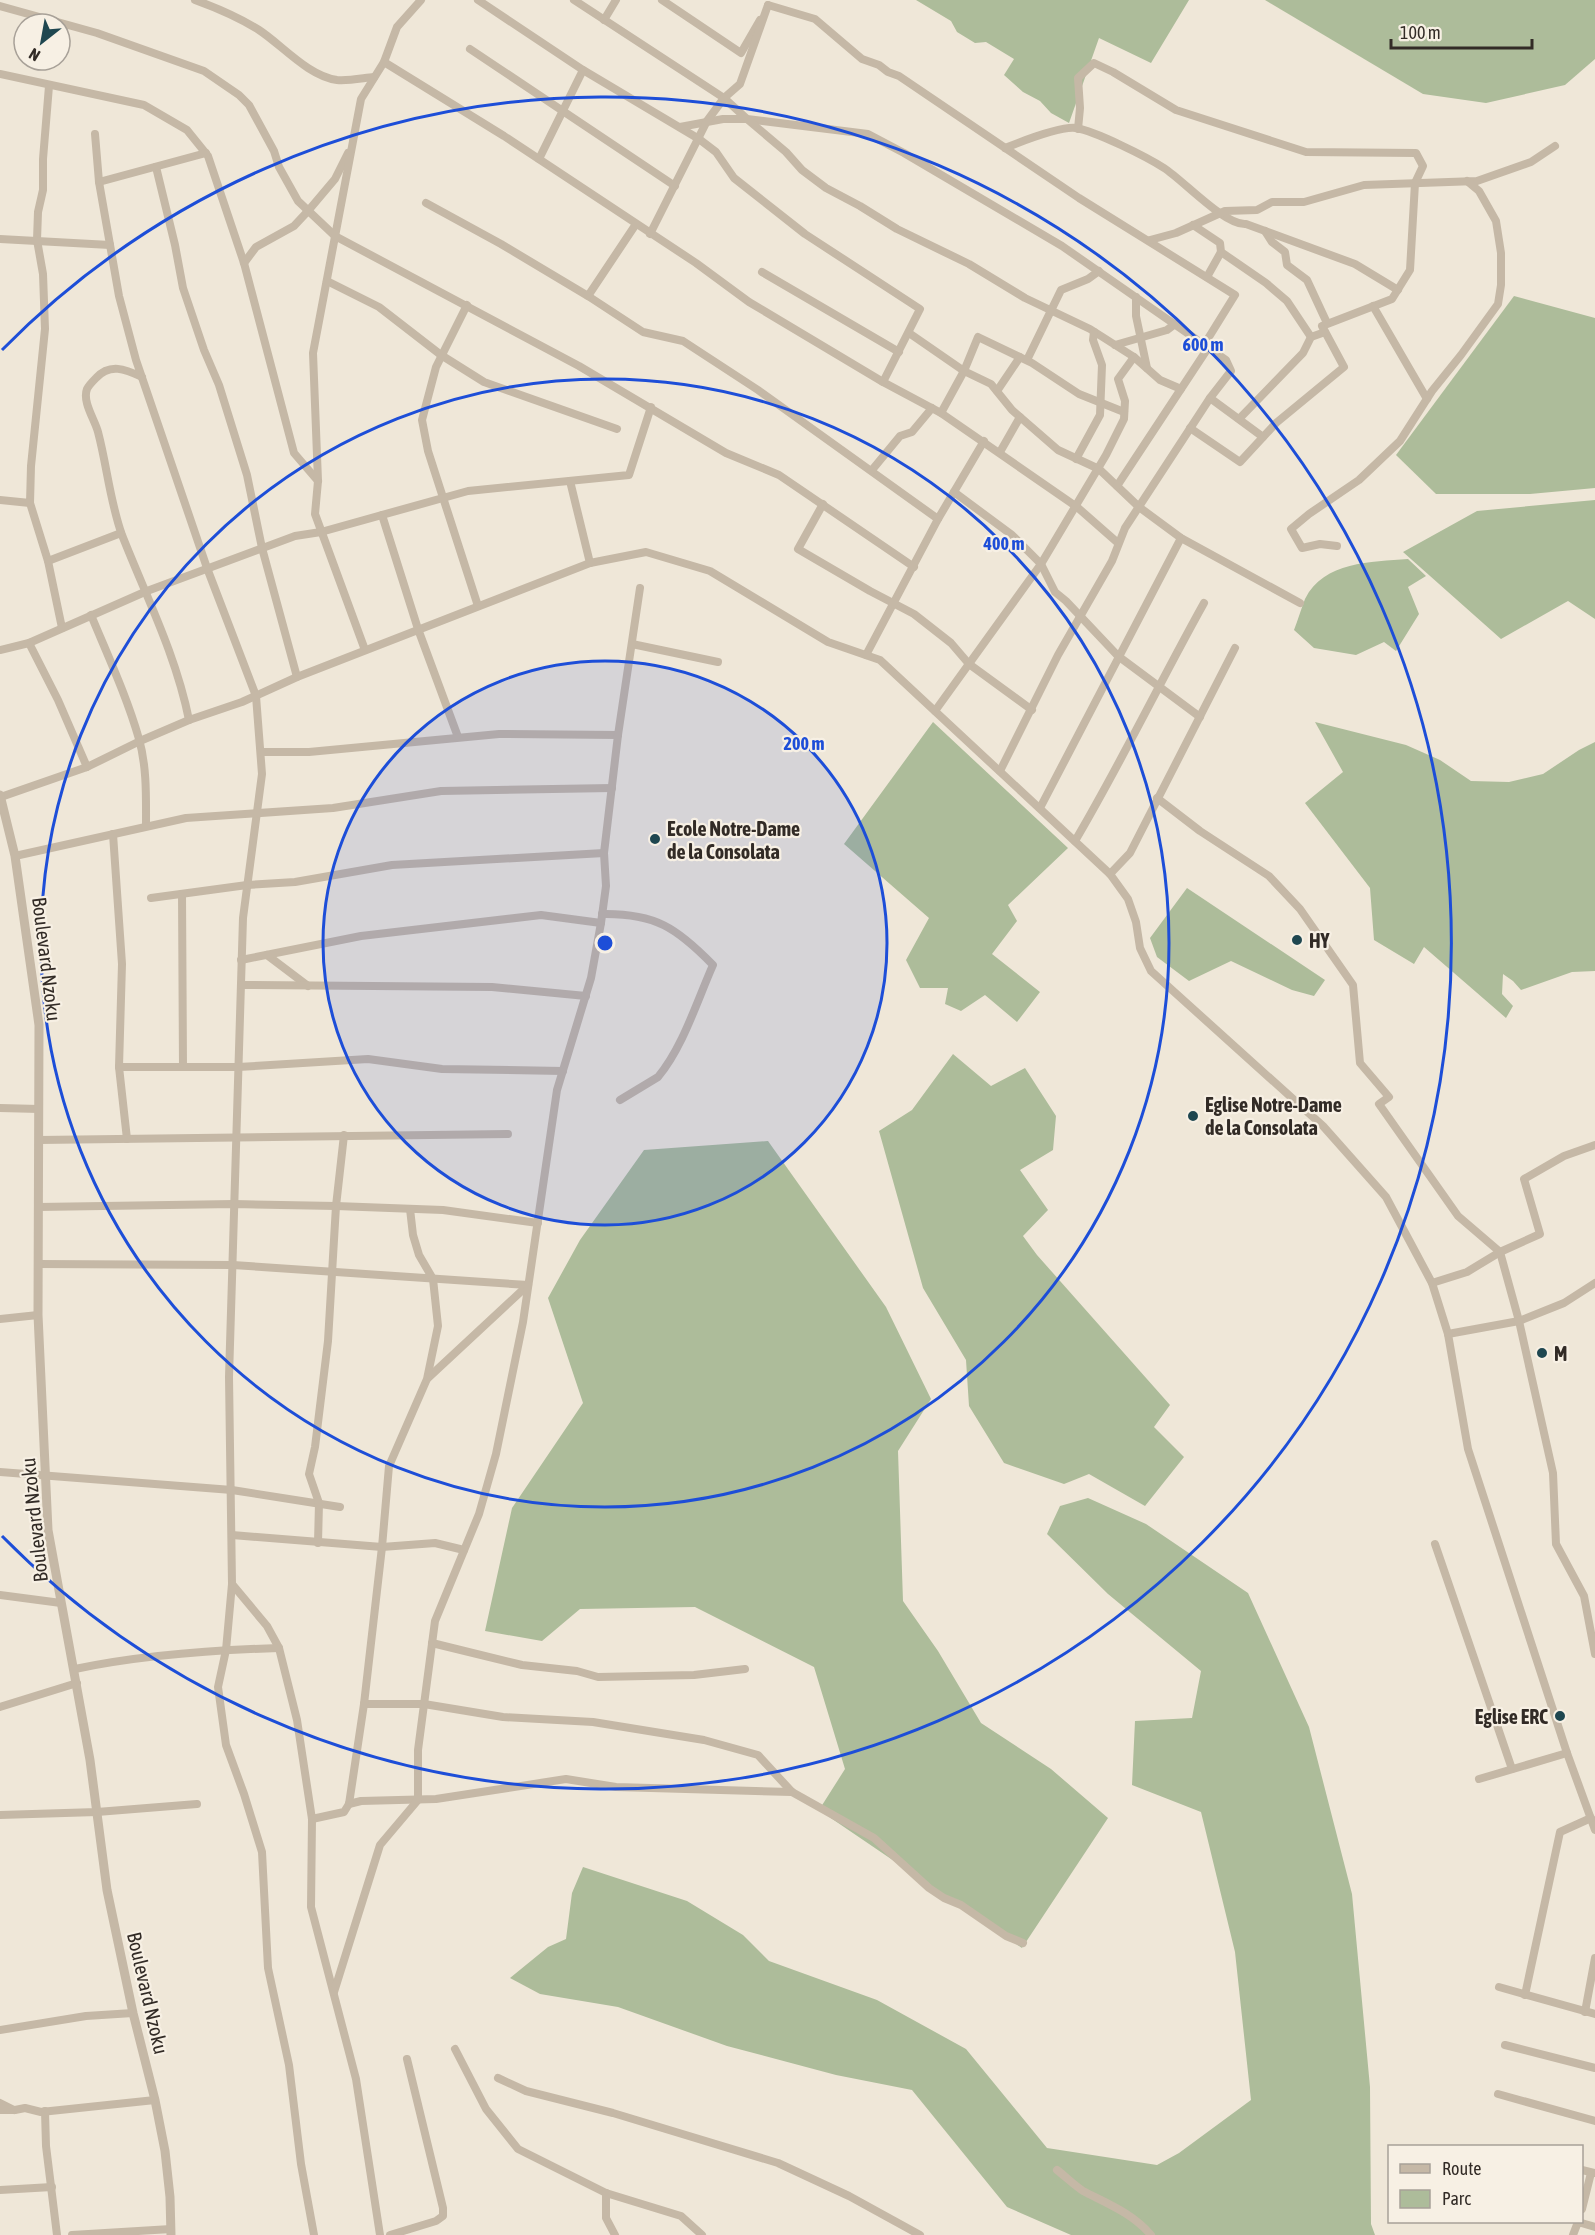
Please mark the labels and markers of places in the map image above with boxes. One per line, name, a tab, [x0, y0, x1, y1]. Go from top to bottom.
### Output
place label: Ecole Notre-Dame de la Consolata	[667, 817, 800, 863]
marker: Ecole Notre-Dame de la Consolata	[648, 832, 662, 846]
place label: HY	[1309, 929, 1331, 952]
centre of rings	[595, 933, 615, 953]
marker: HY	[1290, 933, 1304, 947]
place label: Eglise Notre-Dame de la Consolata	[1205, 1093, 1342, 1139]
marker: Eglise Notre-Dame de la Consolata	[1186, 1109, 1200, 1123]
place label: M	[1554, 1342, 1567, 1365]
marker: M	[1535, 1346, 1549, 1360]
place label: Eglise ERC	[1475, 1705, 1548, 1728]
marker: Eglise ERC	[1553, 1709, 1567, 1723]

